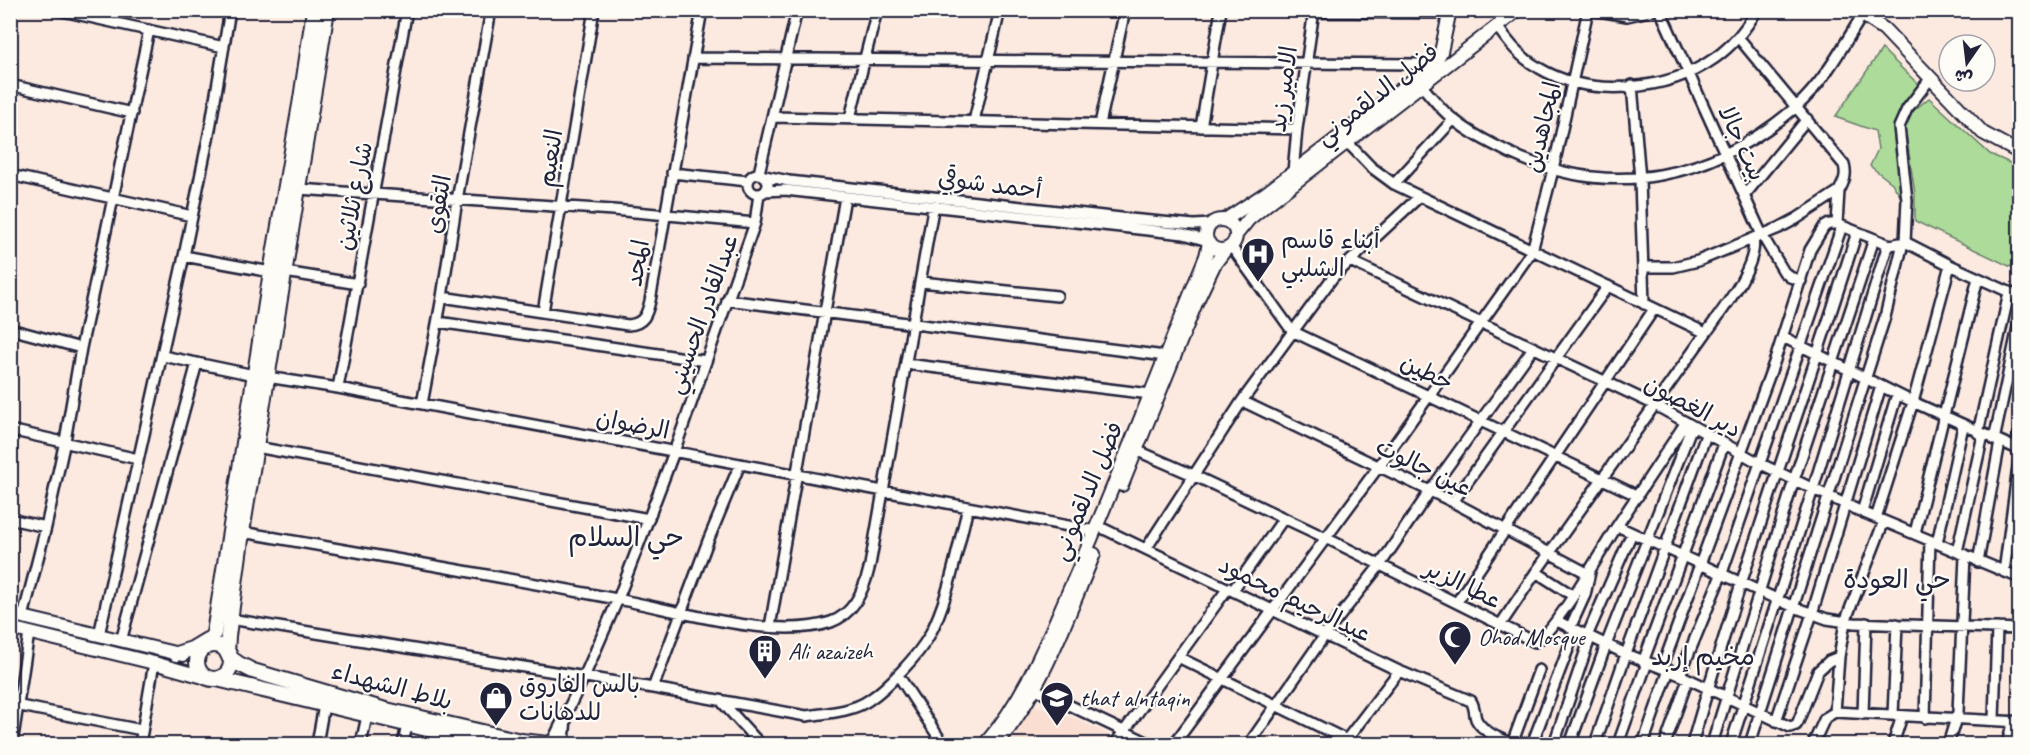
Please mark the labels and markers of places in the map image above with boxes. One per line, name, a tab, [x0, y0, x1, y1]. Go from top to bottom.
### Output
place label: أبناء قاسم الشلبي	[1281, 225, 1380, 289]
hospital icon: أبناء قاسم الشلبي	[1240, 236, 1276, 283]
mosque icon: Ohod Mosque	[1437, 619, 1473, 666]
place label: Ohod Mosque	[1478, 622, 1587, 652]
building icon: Ali azaizeh	[747, 633, 783, 680]
place label: Ali azaizeh	[788, 636, 874, 666]
place label: بالس الفاروق للدهانات	[519, 669, 640, 727]
shop icon: بالس الفاروق للدهانات	[478, 680, 514, 727]
school or university icon: that alntaqin	[1039, 680, 1075, 727]
place label: that alntaqin	[1080, 683, 1190, 713]

